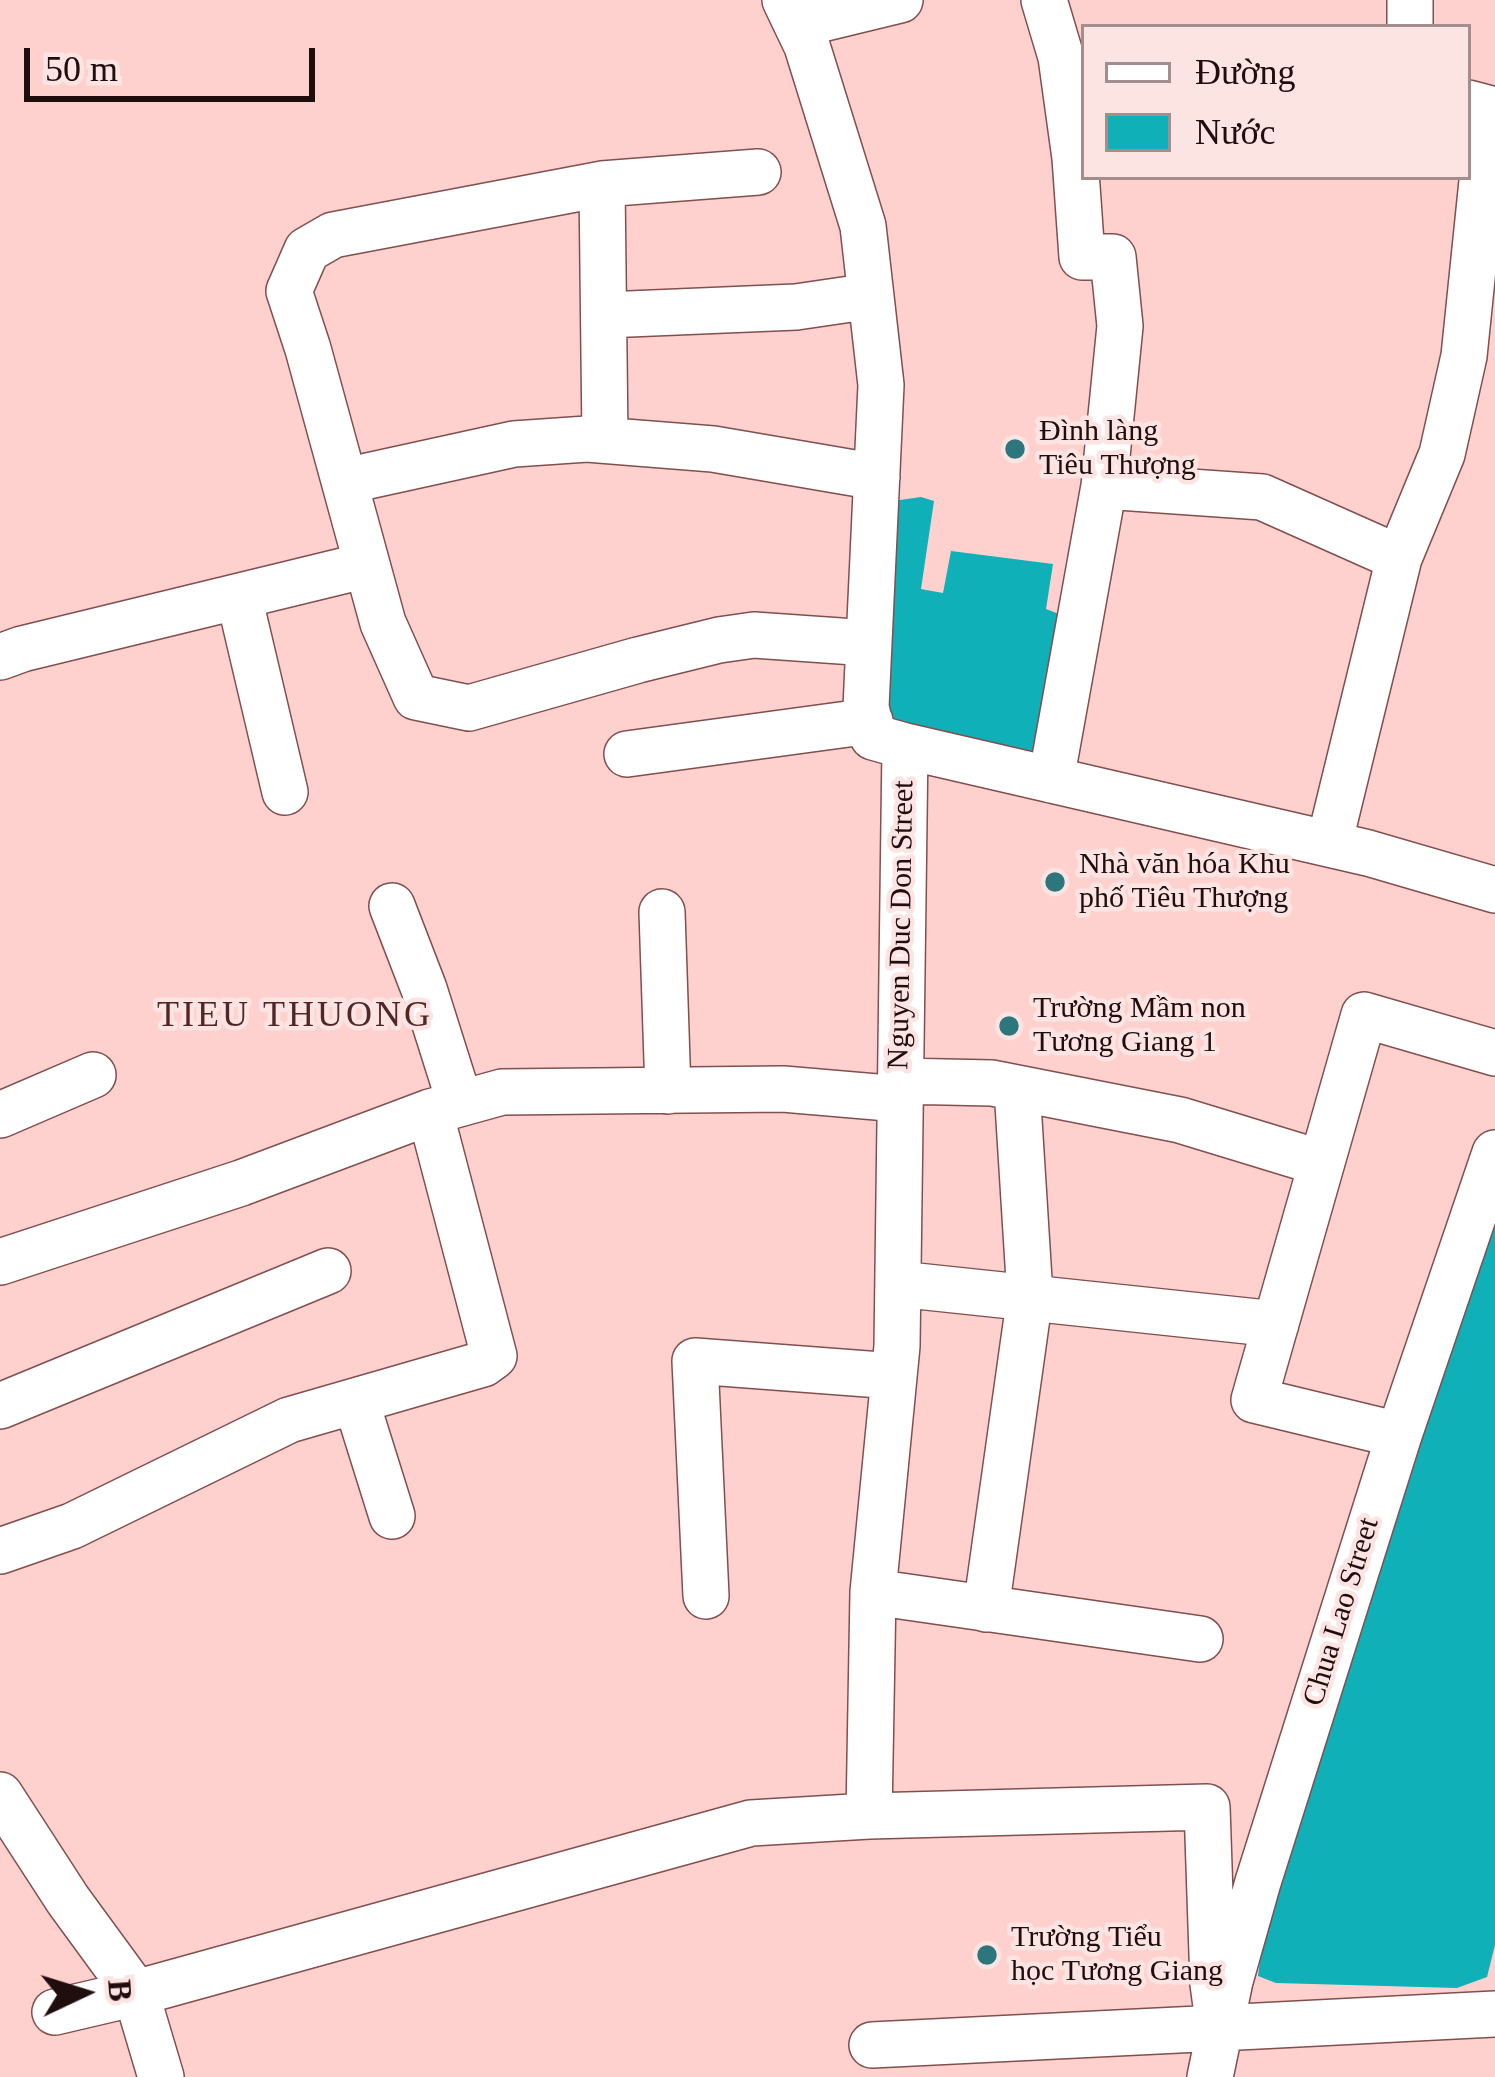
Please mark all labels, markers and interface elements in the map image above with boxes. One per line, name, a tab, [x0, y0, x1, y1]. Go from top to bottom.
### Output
scale bar	[30, 24, 321, 98]
legend	[1081, 24, 1471, 180]
text: 50 m	[45, 49, 118, 89]
text: Đường	[1195, 52, 1296, 92]
text: Nước	[1195, 112, 1276, 152]
place label: Đình làng Tiêu Thượng	[1039, 414, 1196, 484]
marker: Đình làng Tiêu Thượng	[1002, 436, 1028, 462]
street label: Nguyen Duc Don Street	[881, 780, 923, 1070]
place label: Nhà văn hóa Khu phố Tiêu Thượng	[1079, 847, 1290, 918]
marker: Nhà văn hóa Khu phố Tiêu Thượng	[1042, 869, 1068, 895]
place label: Trường Mầm non Tương Giang 1	[1033, 991, 1246, 1062]
district label: TIEU THUONG	[157, 995, 433, 1039]
marker: Trường Mầm non Tương Giang 1	[996, 1013, 1022, 1039]
street label: Chua Lao Street	[1296, 1514, 1388, 1710]
place label: Trường Tiểu học Tương Giang	[1011, 1920, 1223, 1990]
north arrow	[24, 1933, 144, 2053]
marker: Trường Tiểu học Tương Giang	[974, 1942, 1000, 1968]
text: B	[101, 1978, 139, 2003]

